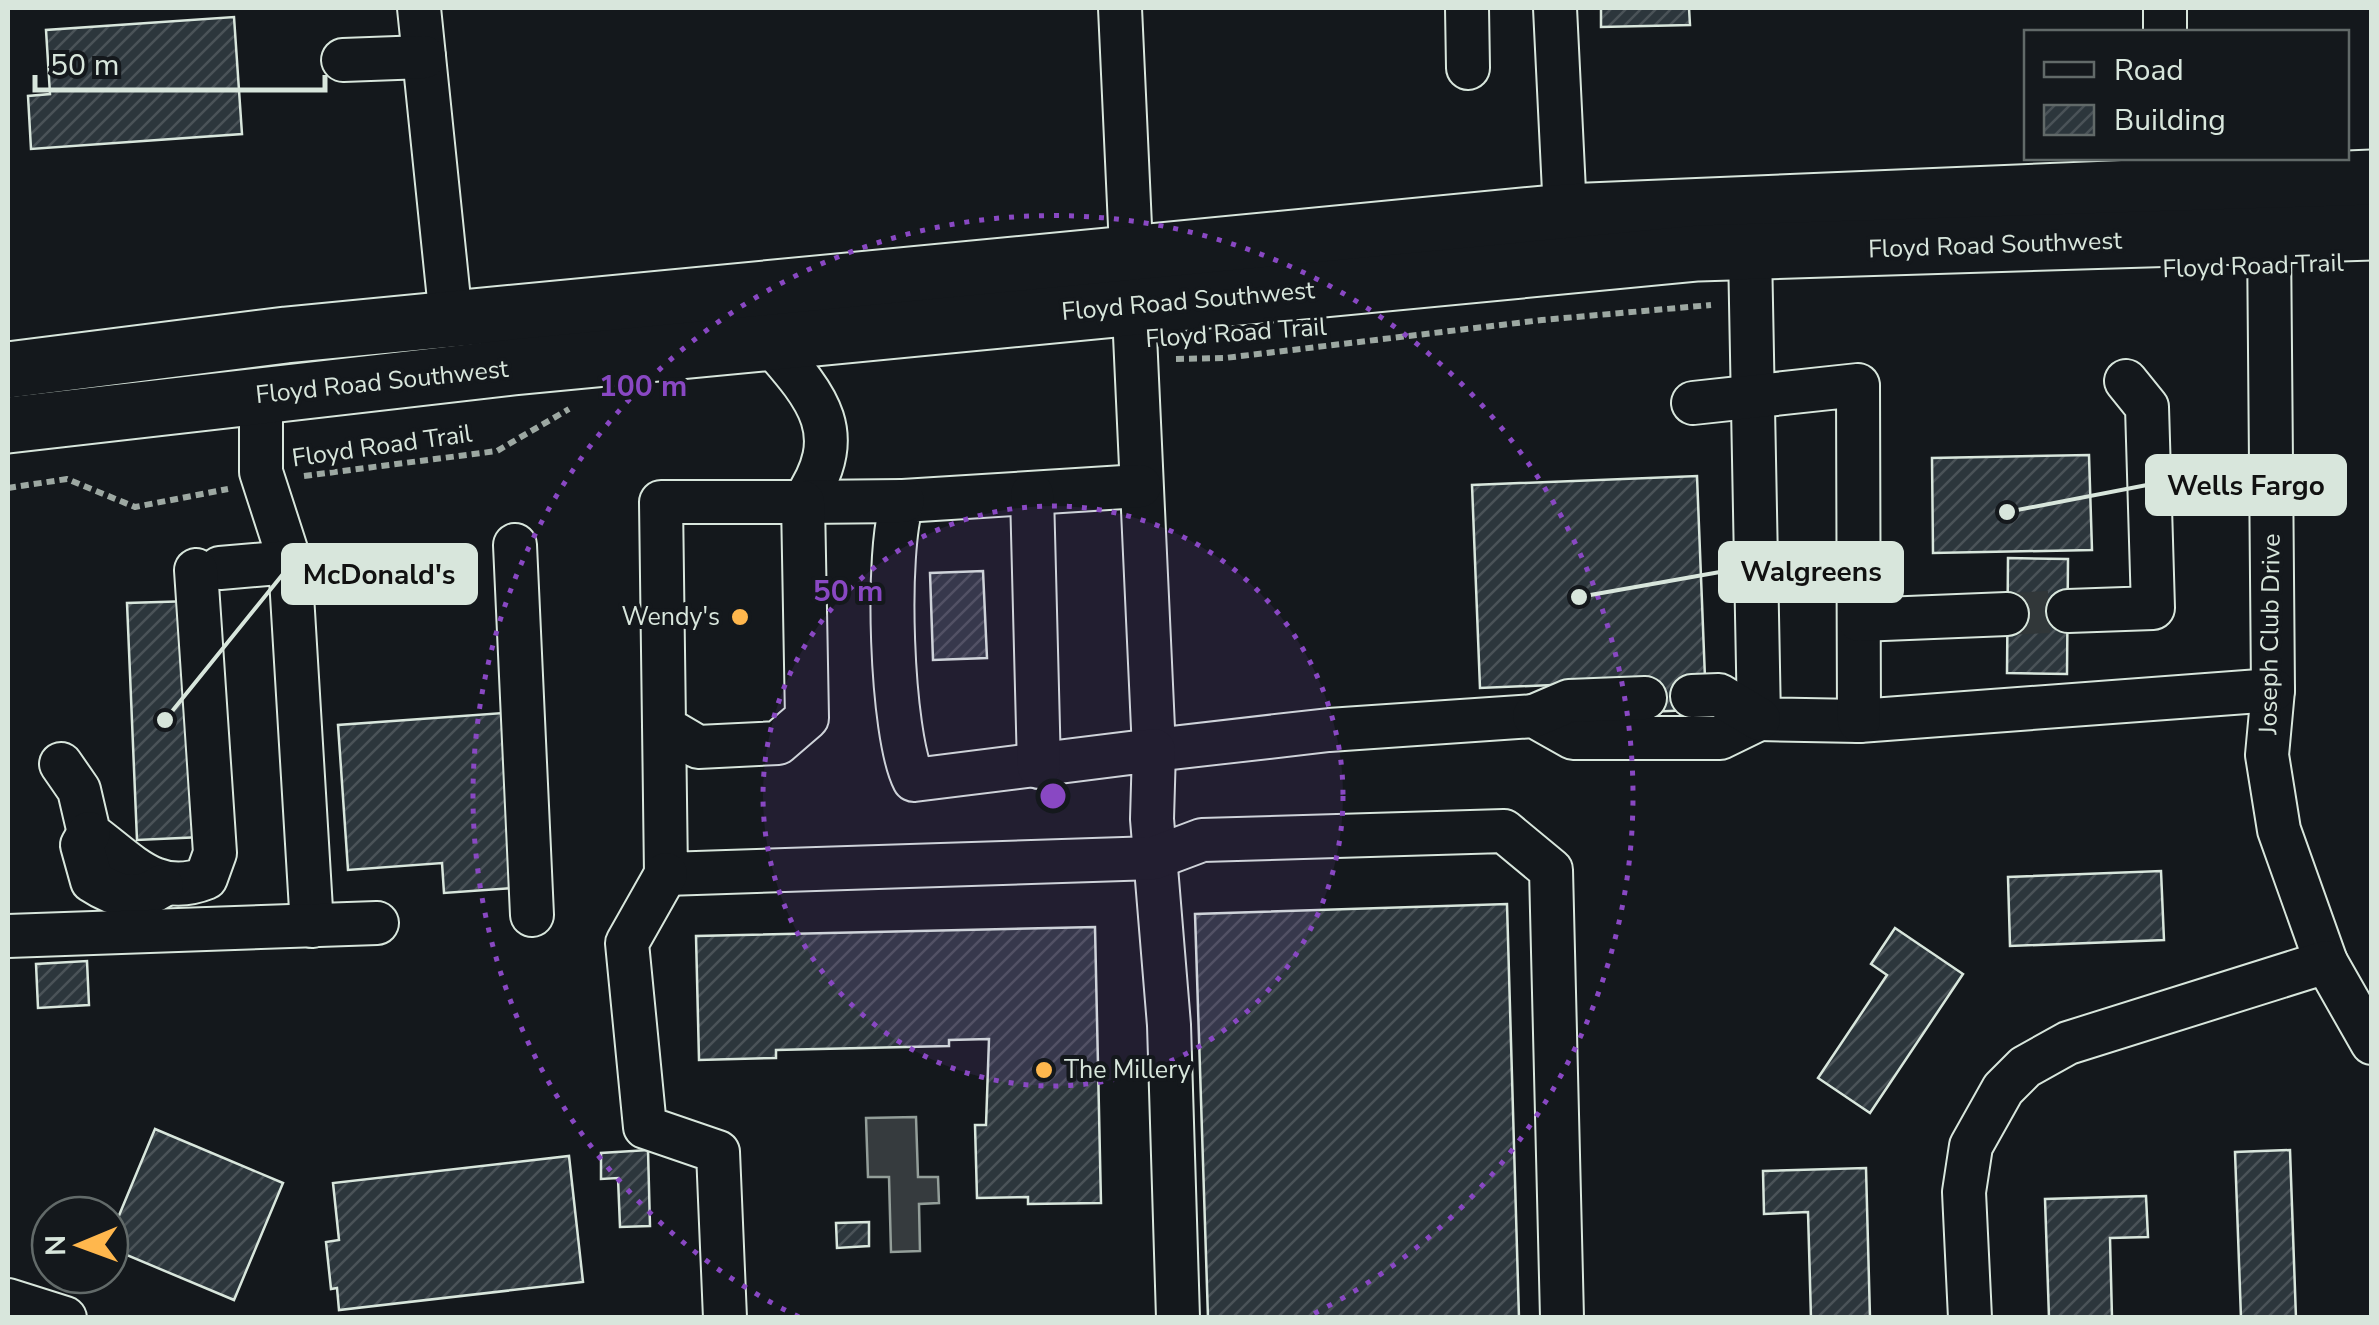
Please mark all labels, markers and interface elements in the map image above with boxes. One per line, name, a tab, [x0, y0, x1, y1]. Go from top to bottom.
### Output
scale bar	[35, 30, 325, 92]
legend	[2024, 30, 2349, 160]
text: 50 m	[50, 45, 119, 86]
text: Road	[2114, 50, 2184, 91]
text: Building	[2114, 100, 2226, 141]
street label: Floyd Road Southwest	[1868, 224, 2123, 266]
street label: Floyd Road Trail	[2162, 246, 2345, 286]
street label: Floyd Road Southwest	[1060, 273, 1316, 329]
street label: Floyd Road Trail	[1144, 310, 1328, 356]
street label: Floyd Road Southwest	[254, 352, 510, 412]
text: 100 m	[599, 366, 687, 407]
street label: Floyd Road Trail	[290, 416, 475, 475]
callout: Wells Fargo	[2147, 456, 2345, 514]
text: Wells Fargo	[2167, 467, 2325, 505]
street label: Joseph Club Drive	[2251, 533, 2289, 736]
callout: Walgreens	[1720, 543, 1902, 601]
callout: McDonald's	[283, 545, 476, 603]
text: Walgreens	[1740, 553, 1882, 591]
text: McDonald's	[303, 556, 455, 594]
text: 50 m	[813, 571, 883, 612]
place label: Wendy's	[621, 600, 720, 634]
marker: Wendy's	[729, 606, 751, 628]
centre of rings	[1035, 778, 1071, 814]
place label: The Millery	[1064, 1053, 1191, 1087]
marker: The Millery	[1033, 1059, 1055, 1081]
north arrow	[30, 1195, 130, 1295]
text: N	[37, 1235, 75, 1256]

